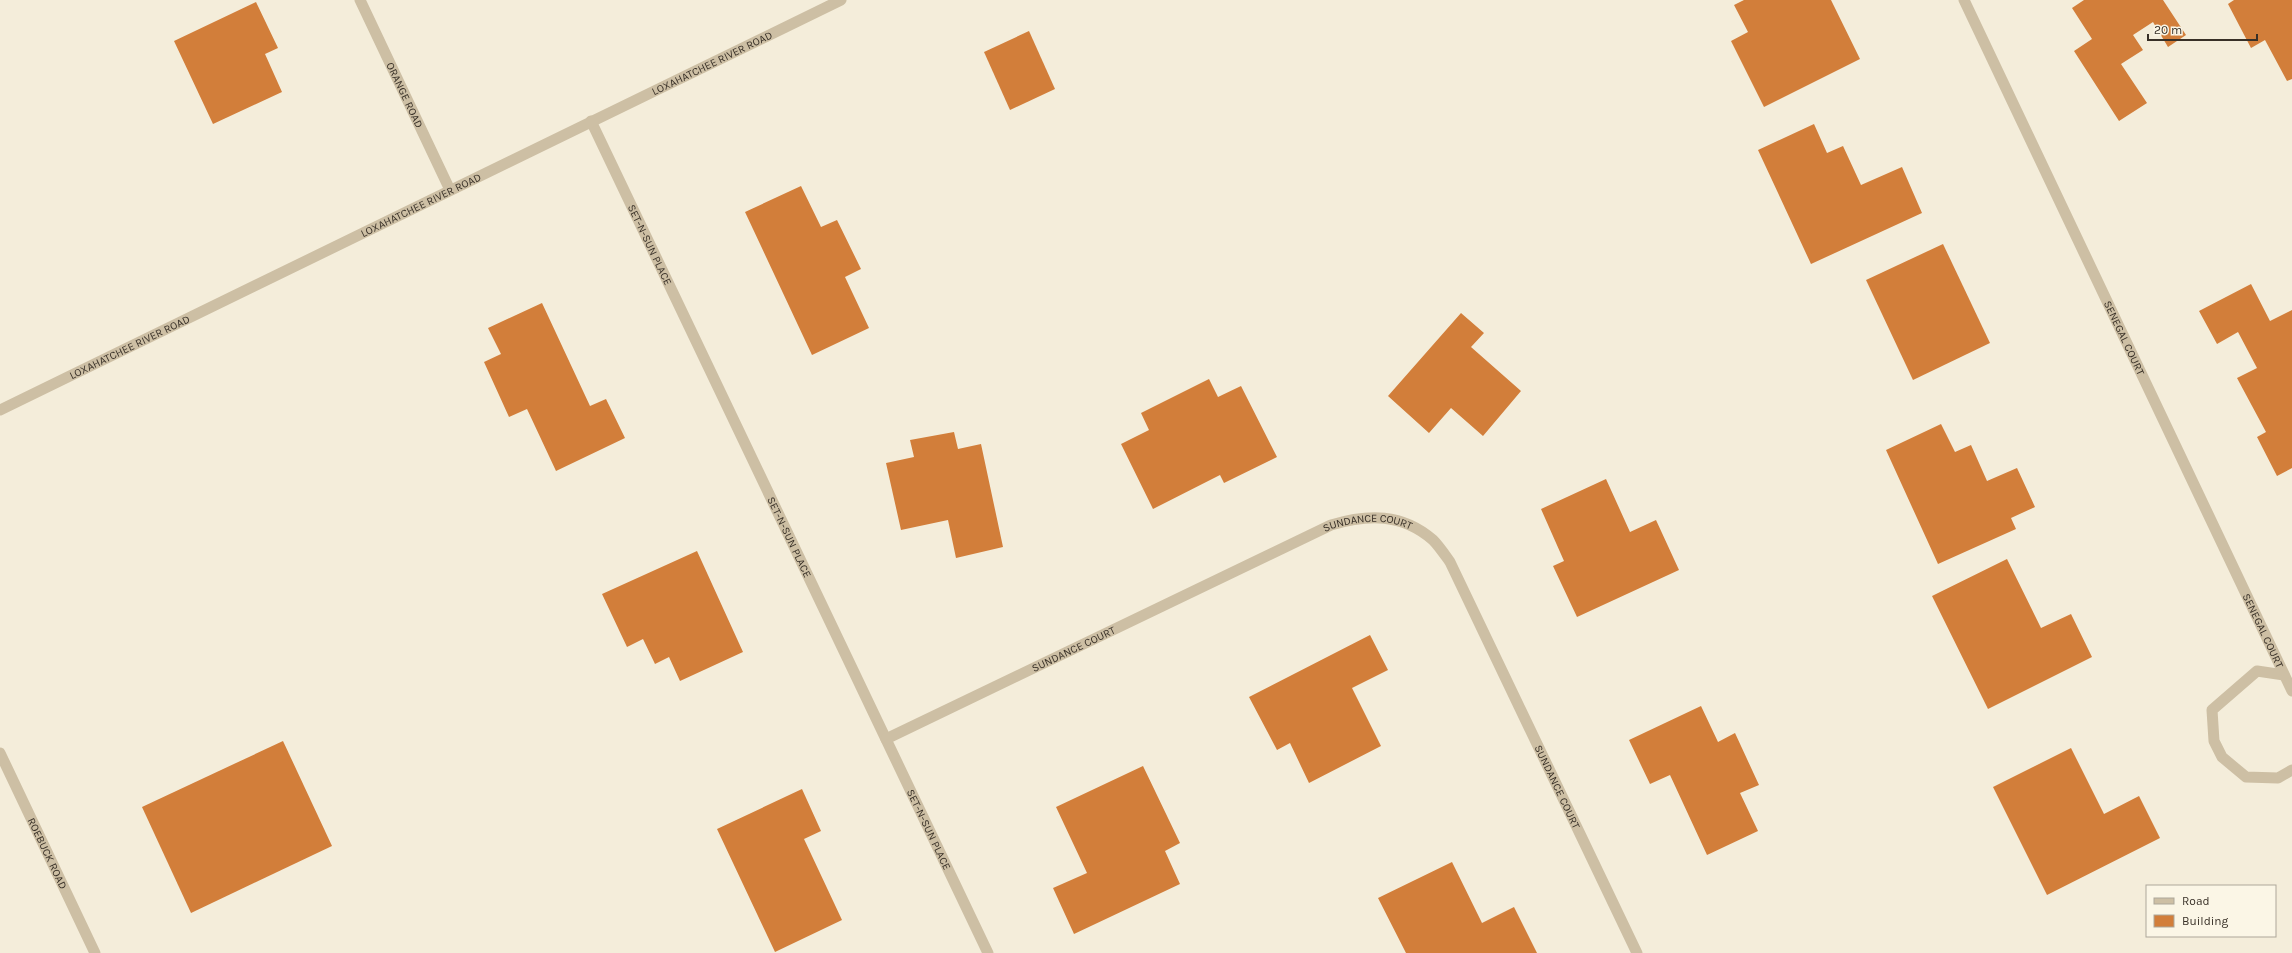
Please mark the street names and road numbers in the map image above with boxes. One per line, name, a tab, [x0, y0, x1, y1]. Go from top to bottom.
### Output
street label: LOXAHATCHEE RIVER ROAD	[650, 28, 774, 98]
street label: ORANGE ROAD	[384, 60, 426, 130]
street label: LOXAHATCHEE RIVER ROAD	[358, 170, 483, 240]
street label: SET-N-SUN PLACE	[625, 202, 675, 287]
street label: SENEGAL COURT	[2101, 298, 2148, 378]
street label: LOXAHATCHEE RIVER ROAD	[67, 312, 192, 382]
street label: SET-N-SUN PLACE	[765, 495, 814, 580]
street label: SUNDANCE COURT	[1321, 511, 1415, 535]
street label: SENEGAL COURT	[2240, 591, 2287, 670]
street label: SUNDANCE COURT	[1029, 623, 1118, 675]
street label: SUNDANCE COURT	[1532, 743, 1583, 831]
street label: SET-N-SUN PLACE	[904, 787, 954, 872]
street label: ROEBUCK ROAD	[25, 815, 70, 891]

